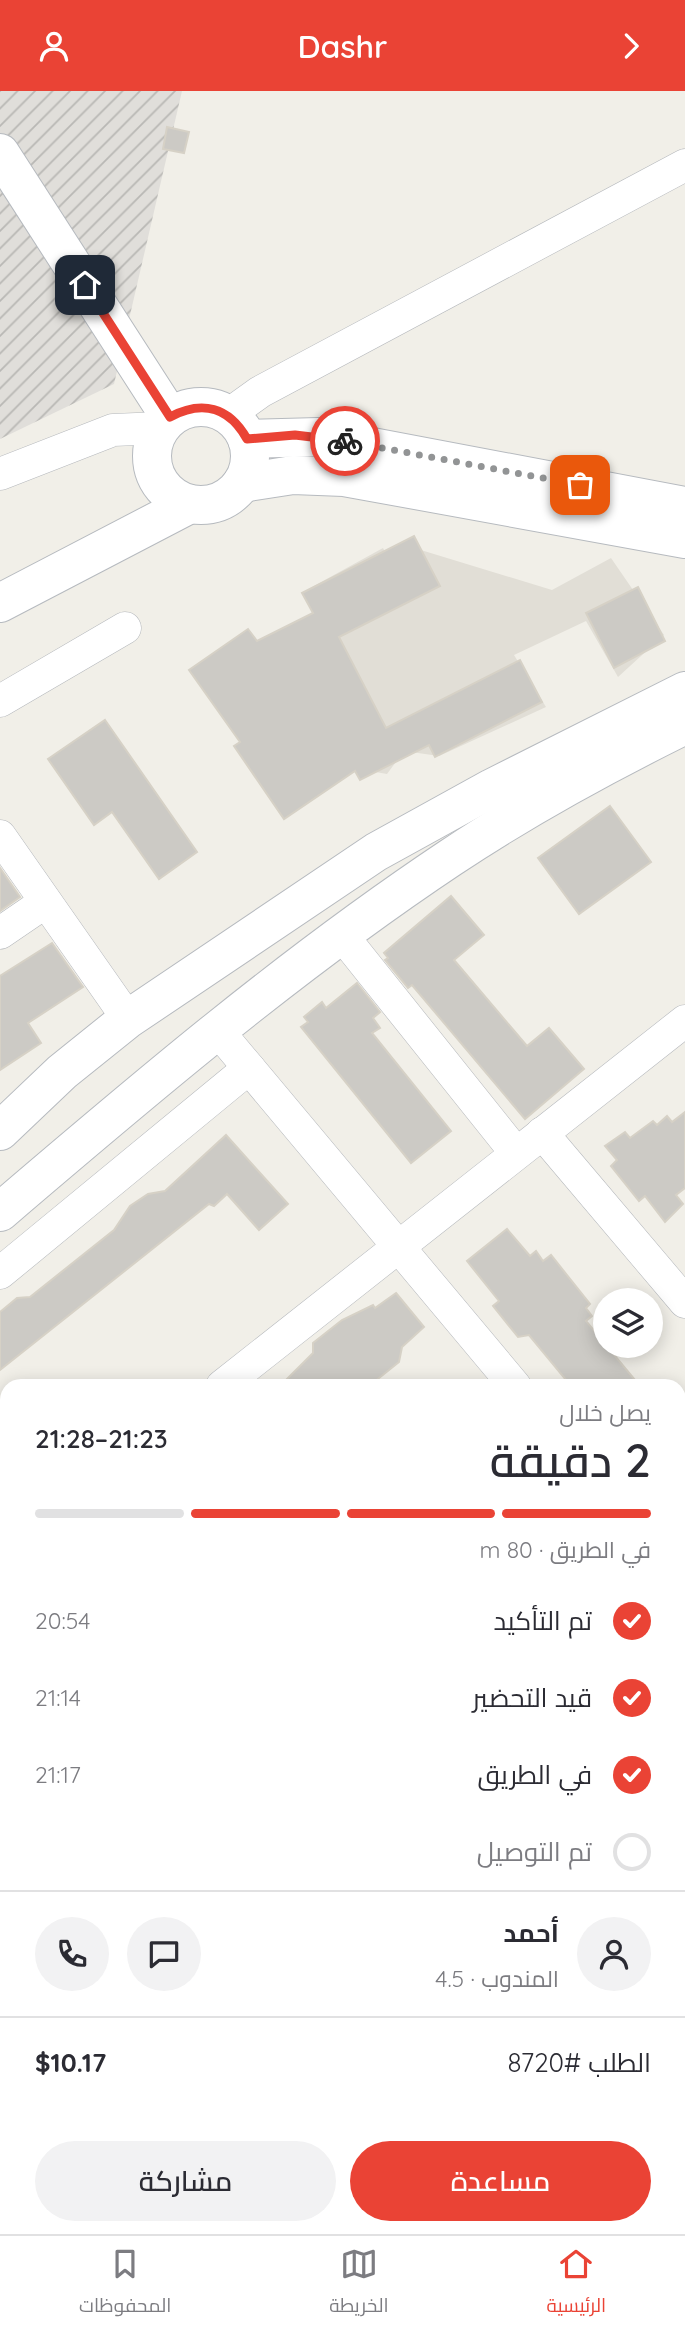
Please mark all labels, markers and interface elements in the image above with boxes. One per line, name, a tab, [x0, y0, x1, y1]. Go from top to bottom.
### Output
text: Dashr	[297, 26, 388, 66]
icon: person	[35, 27, 73, 65]
icon: forward	[612, 27, 650, 65]
pin	[55, 255, 115, 315]
icon: home	[66, 266, 104, 304]
courier	[310, 406, 380, 476]
icon: bike	[326, 422, 364, 460]
pin	[550, 455, 610, 515]
icon: bag	[561, 466, 599, 504]
map controls	[593, 1288, 663, 1358]
button: layers	[593, 1288, 663, 1358]
text: يصل خلال	[559, 1398, 651, 1427]
text: 21:23–21:28	[35, 1422, 168, 1455]
text: 2 دقيقة	[490, 1431, 651, 1489]
text: في الطريق · 80 m	[479, 1535, 651, 1564]
icon: check	[613, 1602, 651, 1640]
text: تم التأكيد	[494, 1604, 592, 1637]
text: 20:54	[35, 1606, 90, 1635]
icon: check	[613, 1679, 651, 1717]
text: قيد التحضير	[472, 1681, 592, 1714]
text: 21:14	[35, 1683, 81, 1712]
icon: check	[613, 1756, 651, 1794]
text: في الطريق	[478, 1758, 592, 1791]
text: 21:17	[35, 1760, 81, 1789]
text: تم التوصيل	[477, 1835, 592, 1868]
text: أحمد	[503, 1916, 559, 1949]
button: phone	[35, 1917, 109, 1991]
button: chat	[127, 1917, 201, 1991]
button: person	[577, 1917, 651, 1991]
text: المندوب · 4.5	[435, 1964, 559, 1993]
text: $10.17	[35, 2046, 106, 2079]
text: الطلب #8720	[508, 2046, 651, 2079]
button: مشاركة	[35, 2141, 336, 2221]
button: مساعدة	[350, 2141, 651, 2221]
tab: المحفوظات	[79, 2245, 171, 2323]
tab: الخريطة	[329, 2245, 389, 2323]
tab: الرئيسية	[546, 2245, 606, 2323]

